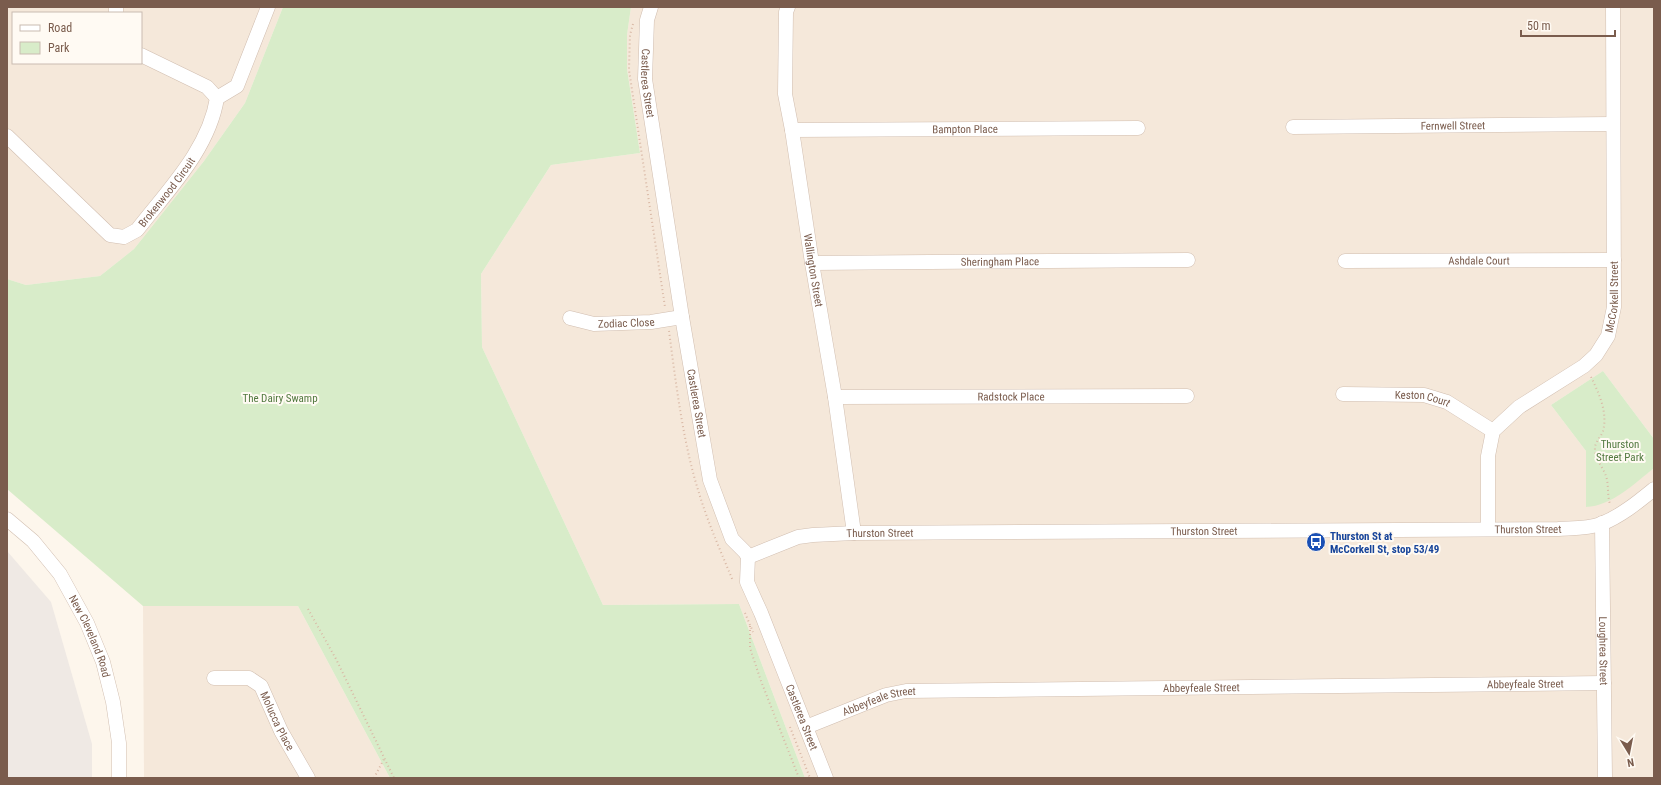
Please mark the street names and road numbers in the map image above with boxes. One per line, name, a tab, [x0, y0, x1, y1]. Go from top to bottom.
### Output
street label: Castlerea Street	[638, 48, 657, 119]
street label: Fernwell Street	[1421, 119, 1485, 133]
street label: Bampton Place	[932, 123, 998, 136]
street label: Brokenwood Circuit	[136, 155, 198, 230]
street label: Wallington Street	[801, 233, 825, 308]
street label: Ashdale Court	[1448, 254, 1510, 268]
street label: Sheringham Place	[961, 255, 1039, 269]
street label: McCorkell Street	[1603, 261, 1621, 334]
street label: Zodiac Close	[598, 316, 656, 331]
street label: Castlerea Street	[684, 368, 709, 439]
street label: Keston Court	[1395, 389, 1453, 410]
street label: Radstock Place	[977, 390, 1045, 404]
street label: Thurston Street	[1494, 523, 1562, 536]
street label: Thurston Street	[1170, 525, 1238, 538]
street label: Thurston Street	[846, 527, 914, 540]
street label: New Cleveland Road	[66, 593, 113, 679]
street label: Loughrea Street	[1596, 616, 1610, 686]
street label: Abbeyfeale Street	[1487, 677, 1564, 691]
street label: Abbeyfeale Street	[1163, 681, 1240, 695]
street label: Castlerea Street	[783, 683, 820, 752]
street label: Abbeyfeale Street	[841, 685, 916, 719]
street label: Molucca Place	[257, 690, 297, 753]

